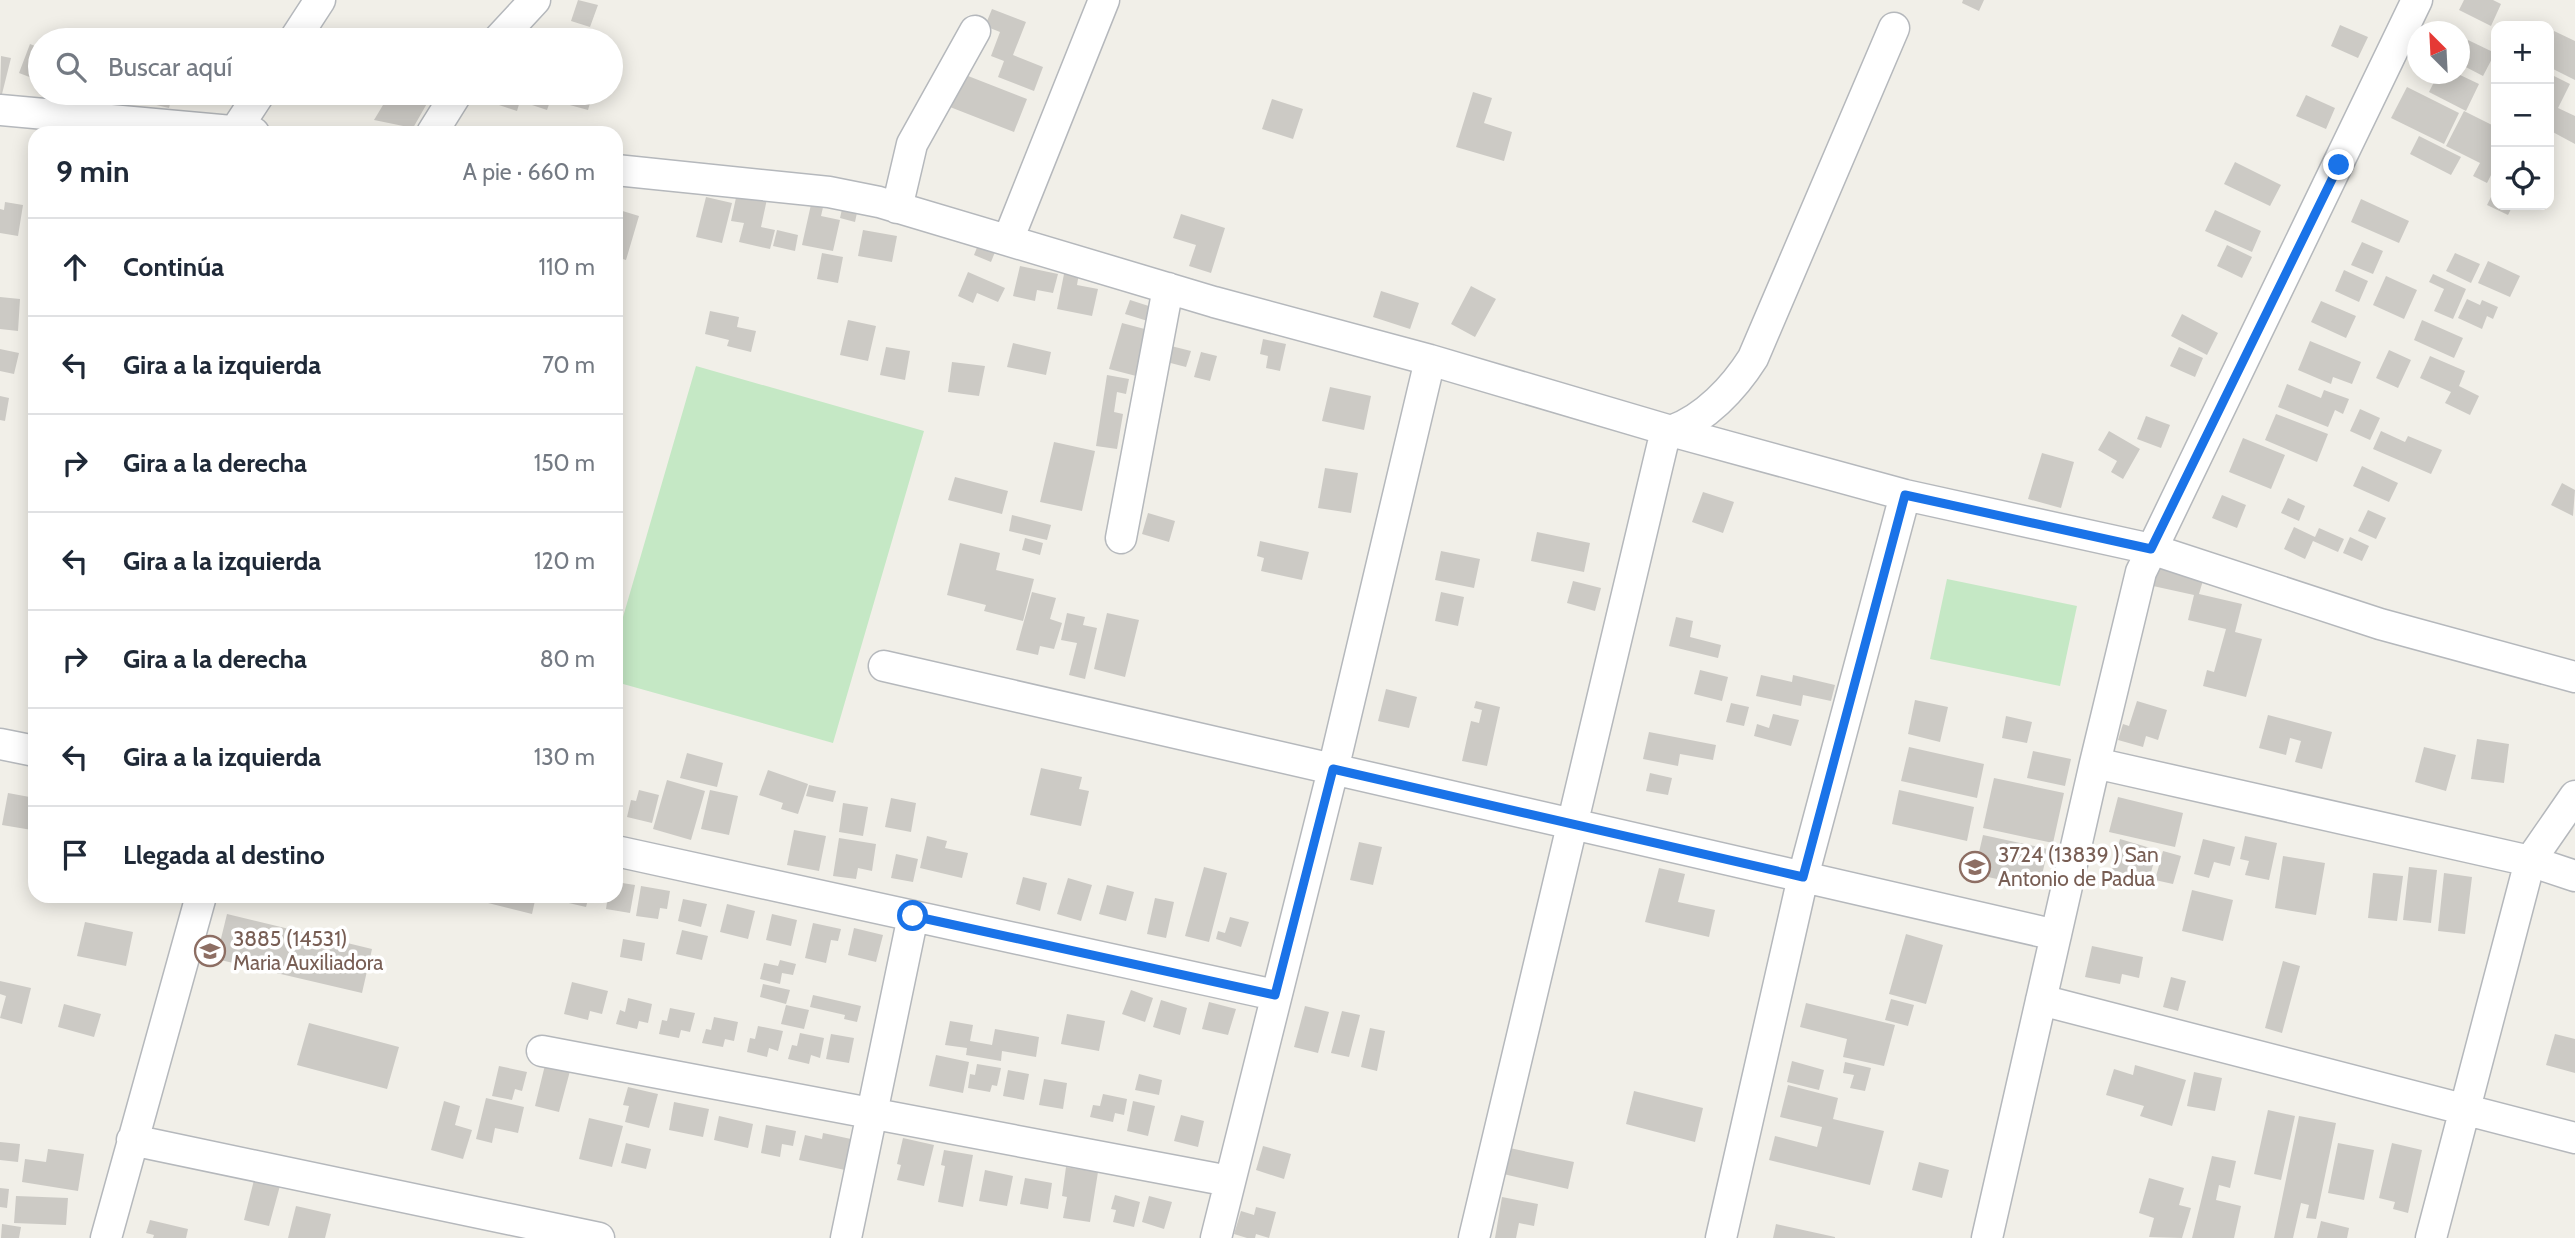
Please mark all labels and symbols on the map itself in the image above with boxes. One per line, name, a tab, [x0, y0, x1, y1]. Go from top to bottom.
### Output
north arrow	[2407, 21, 2470, 84]
route end	[2323, 149, 2354, 180]
place label: 3724 (13839 ) San Antonio de Padua	[1998, 842, 2159, 891]
school or university icon: 3724 (13839 ) San Antonio de Padua	[1958, 850, 1992, 884]
route start	[897, 900, 928, 931]
place label: 3885 (14531) Maria Auxiliadora	[233, 926, 383, 975]
school or university icon: 3885 (14531) Maria Auxiliadora	[193, 934, 227, 968]

